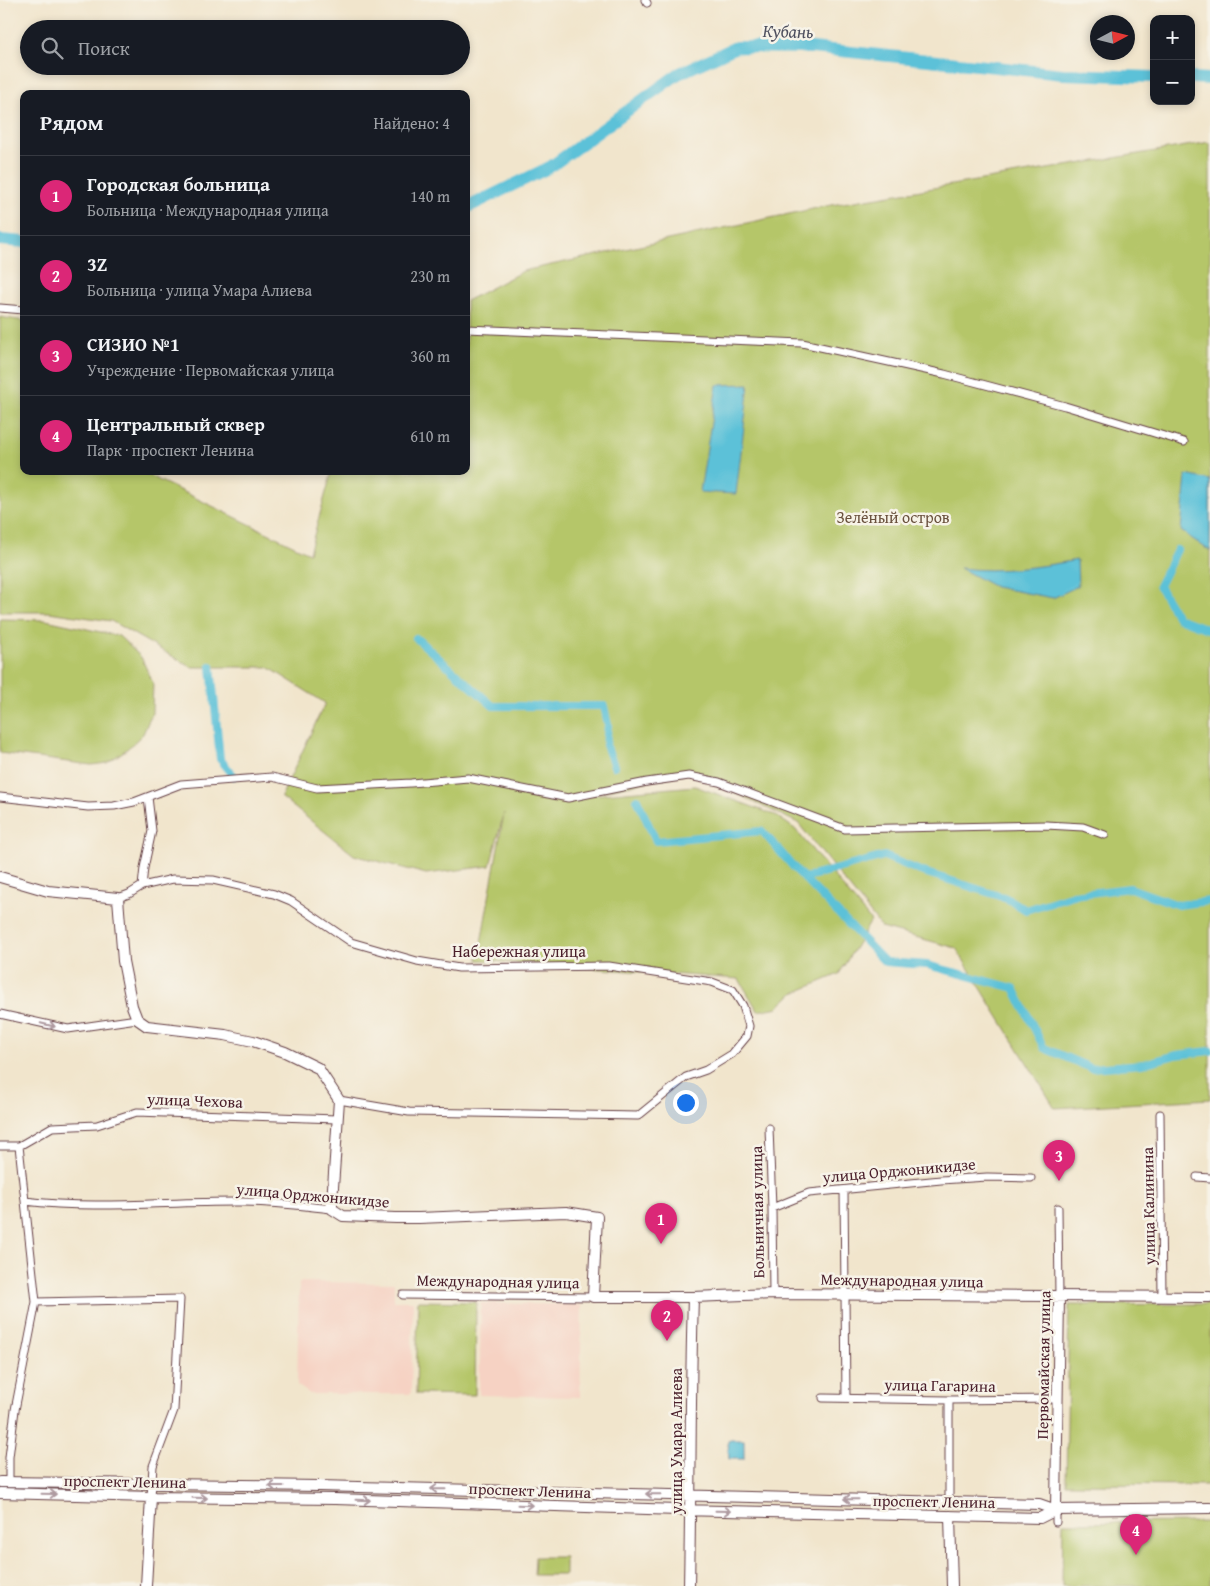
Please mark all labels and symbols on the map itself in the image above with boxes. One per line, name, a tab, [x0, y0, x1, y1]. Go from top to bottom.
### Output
north arrow	[1090, 15, 1135, 60]
water label: Кубань	[762, 17, 814, 45]
park label: Зелёный остров	[836, 505, 950, 529]
street label: Набережная улица	[452, 939, 586, 963]
one-way arrow	[39, 1021, 55, 1030]
street label: улица Чехова	[146, 1086, 244, 1114]
your location	[673, 1090, 699, 1116]
pin: 3	[1043, 1140, 1075, 1181]
street label: Больничная улица	[744, 1145, 770, 1279]
street label: улица Калинина	[1135, 1146, 1161, 1266]
street label: улица Орджоникидзе	[821, 1151, 976, 1189]
street label: улица Орджоникидзе	[235, 1176, 390, 1214]
pin: 1	[645, 1203, 677, 1244]
street label: Международная улица	[820, 1267, 984, 1293]
street label: Международная улица	[416, 1268, 580, 1294]
street label: Первомайская улица	[1030, 1290, 1056, 1440]
pin: 2	[651, 1300, 683, 1341]
street label: улица Умара Алиева	[664, 1368, 688, 1515]
street label: улица Гагарина	[883, 1372, 996, 1398]
street label: проспект Ленина	[64, 1468, 187, 1494]
street label: проспект Ленина	[468, 1476, 592, 1504]
one-way arrow	[268, 1481, 284, 1491]
one-way arrow	[431, 1484, 447, 1494]
street label: проспект Ленина	[873, 1488, 996, 1514]
one-way arrow	[40, 1490, 56, 1499]
one-way arrow	[646, 1490, 662, 1499]
one-way arrow	[192, 1493, 208, 1503]
one-way arrow	[354, 1495, 370, 1505]
one-way arrow	[843, 1495, 859, 1504]
one-way arrow	[517, 1501, 533, 1510]
one-way arrow	[714, 1506, 730, 1516]
pin: 4	[1120, 1514, 1152, 1555]

